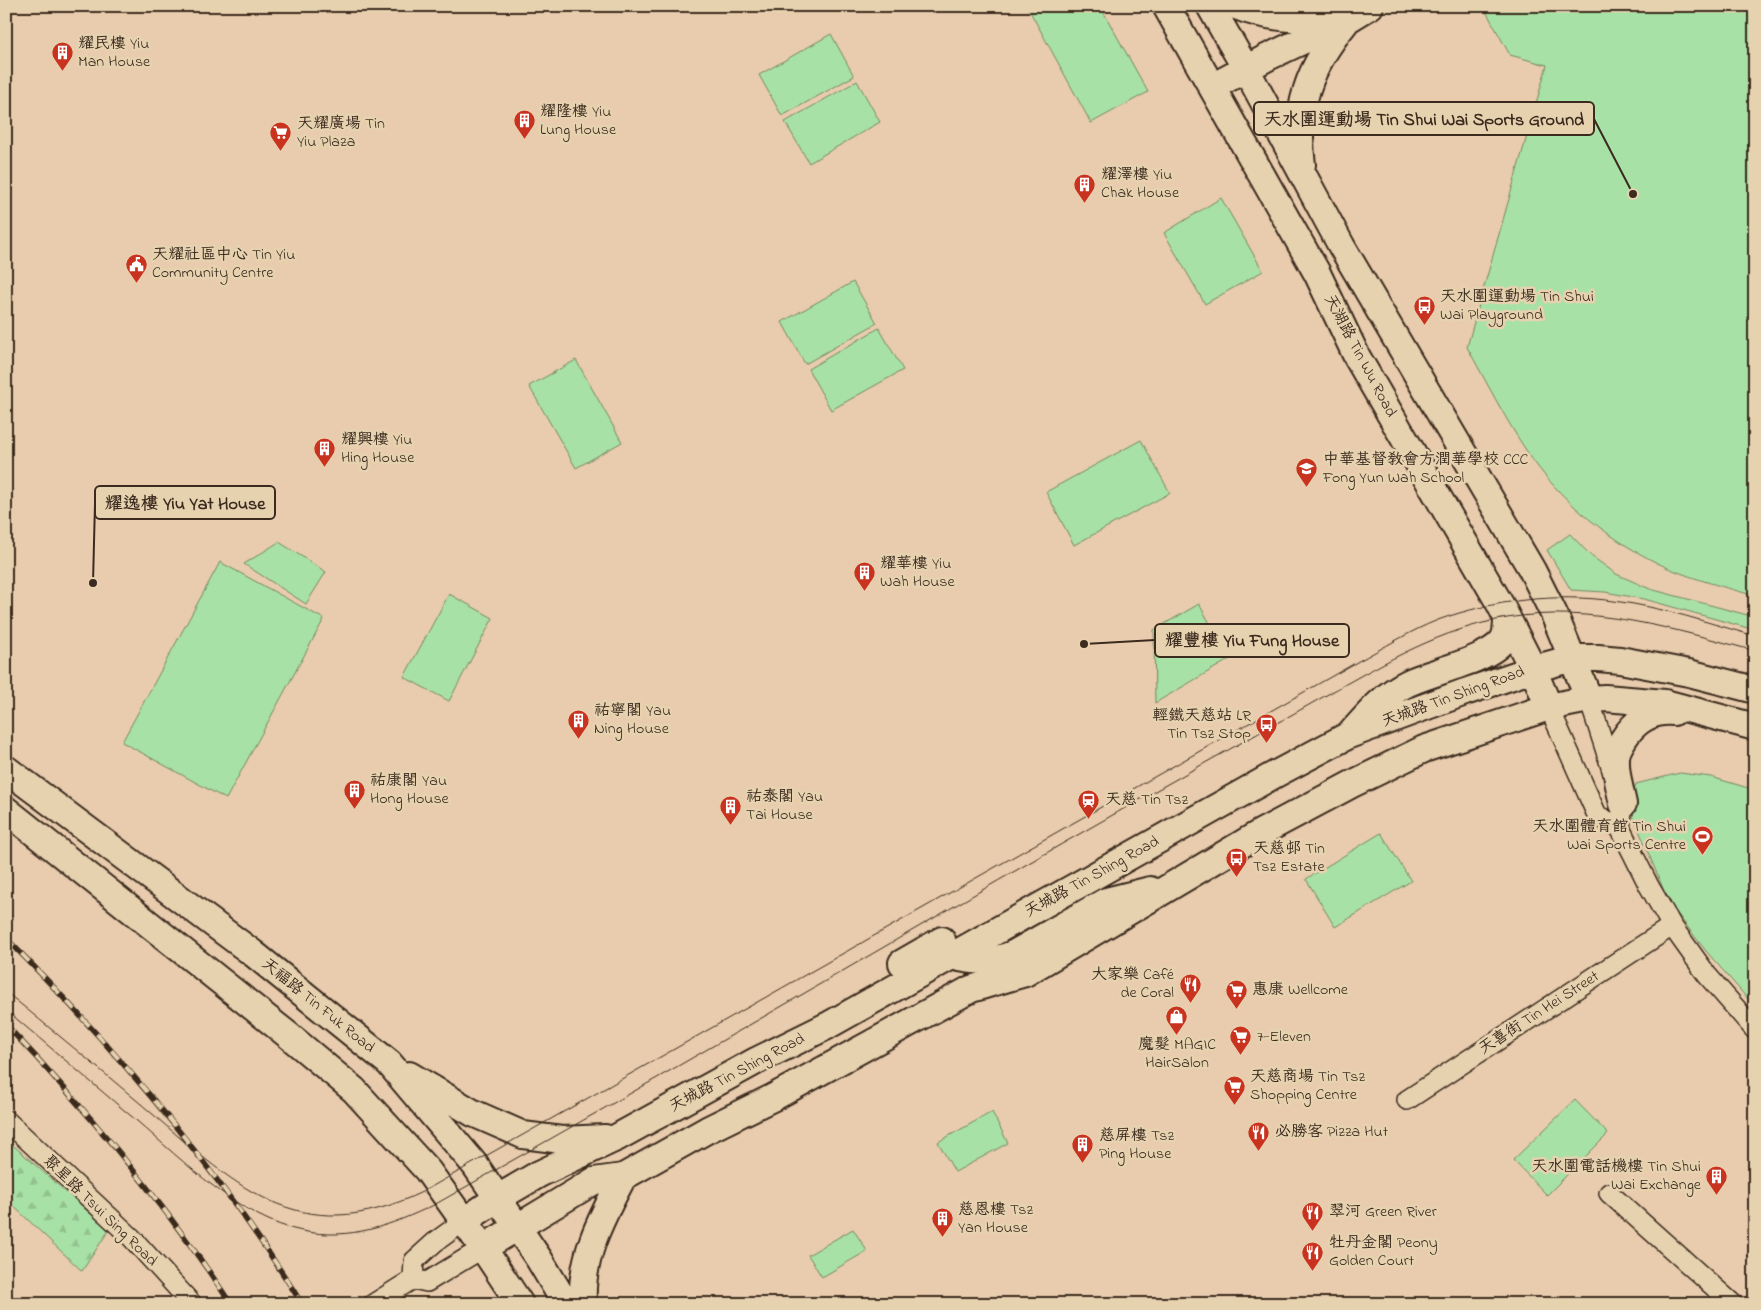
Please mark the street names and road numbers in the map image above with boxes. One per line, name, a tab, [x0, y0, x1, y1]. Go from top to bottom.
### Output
street label: 天湖路 Tin Wu Road	[1317, 290, 1403, 422]
street label: 天城路 Tin Shing Road	[1378, 660, 1528, 734]
street label: 天城路 Tin Shing Road	[1020, 830, 1164, 924]
street label: 天福路 Tin Fuk Road	[256, 953, 380, 1059]
street label: 天喜街 Tin Hei Street	[1474, 965, 1605, 1061]
street label: 天城路 Tin Shing Road	[665, 1027, 809, 1119]
street label: 聚星路 Tsui Sing Road	[37, 1150, 163, 1272]

